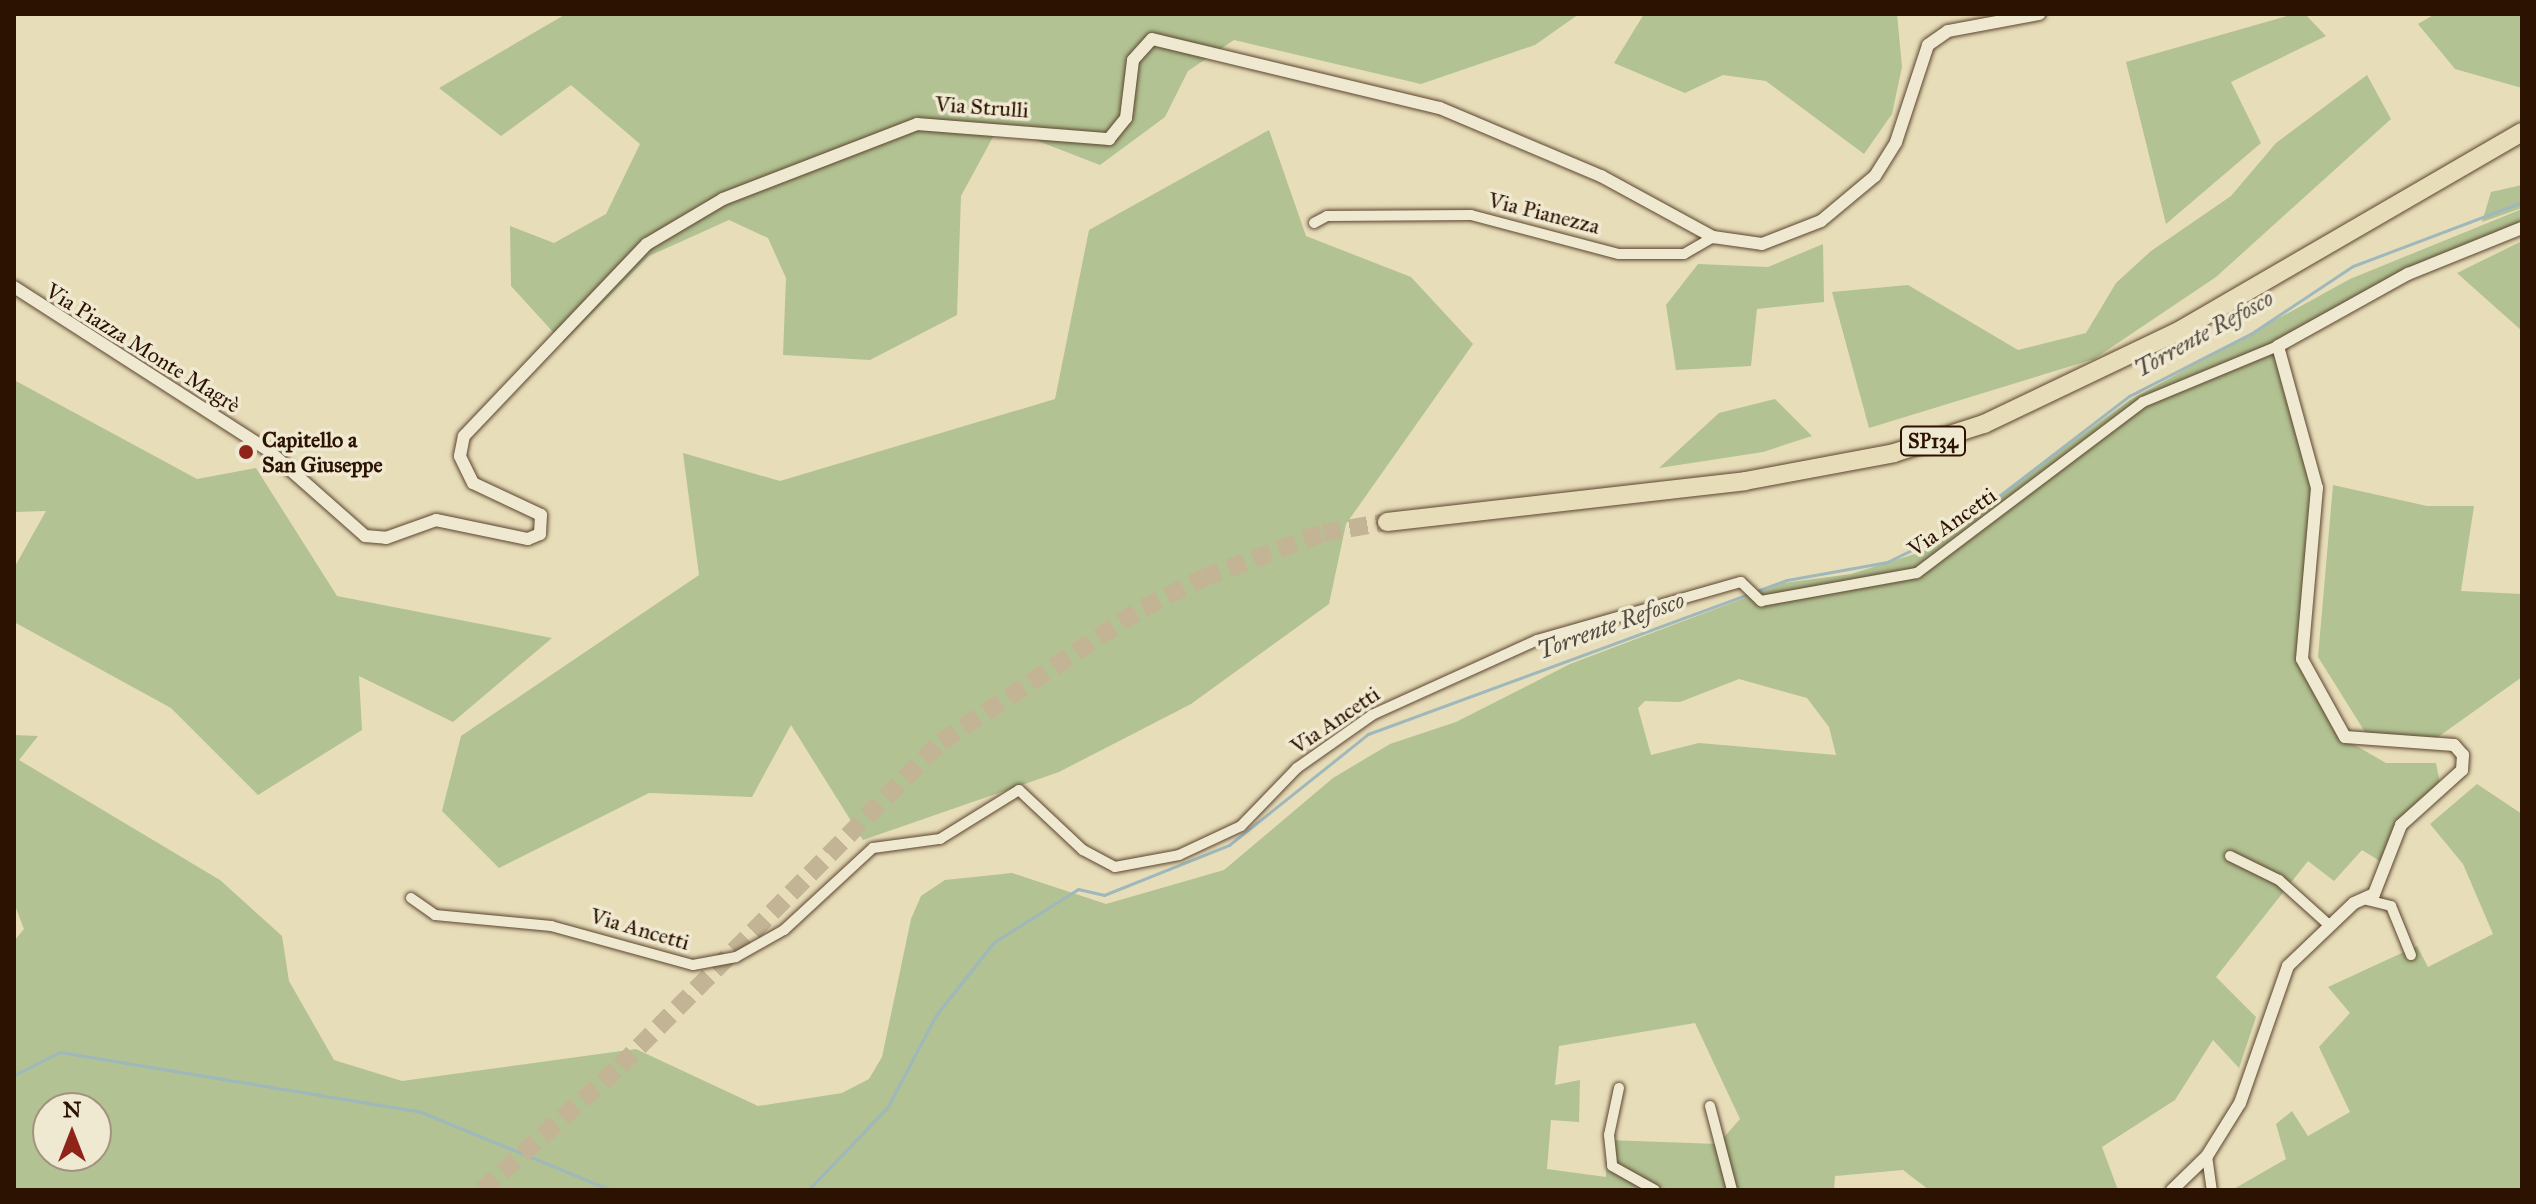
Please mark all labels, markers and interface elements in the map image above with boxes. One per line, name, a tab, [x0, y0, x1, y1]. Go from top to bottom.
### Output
street label: Via Strulli	[934, 91, 1030, 123]
street label: Via Pianezza	[1486, 186, 1602, 240]
street label: Via Piazza Monte Magrè	[41, 277, 245, 419]
water label: Torrente Refosco	[2129, 284, 2279, 384]
road number: SP134	[1899, 425, 1967, 457]
place label: Capitello a San Giuseppe	[262, 426, 383, 478]
marker: Capitello a San Giuseppe	[237, 443, 255, 461]
street label: Via Ancetti	[1903, 482, 2001, 562]
water label: Torrente Refosco	[1533, 586, 1689, 666]
street label: Via Ancetti	[1285, 680, 1385, 760]
street label: Via Ancetti	[587, 902, 693, 956]
north arrow	[32, 1092, 112, 1172]
text: N	[63, 1096, 81, 1123]

